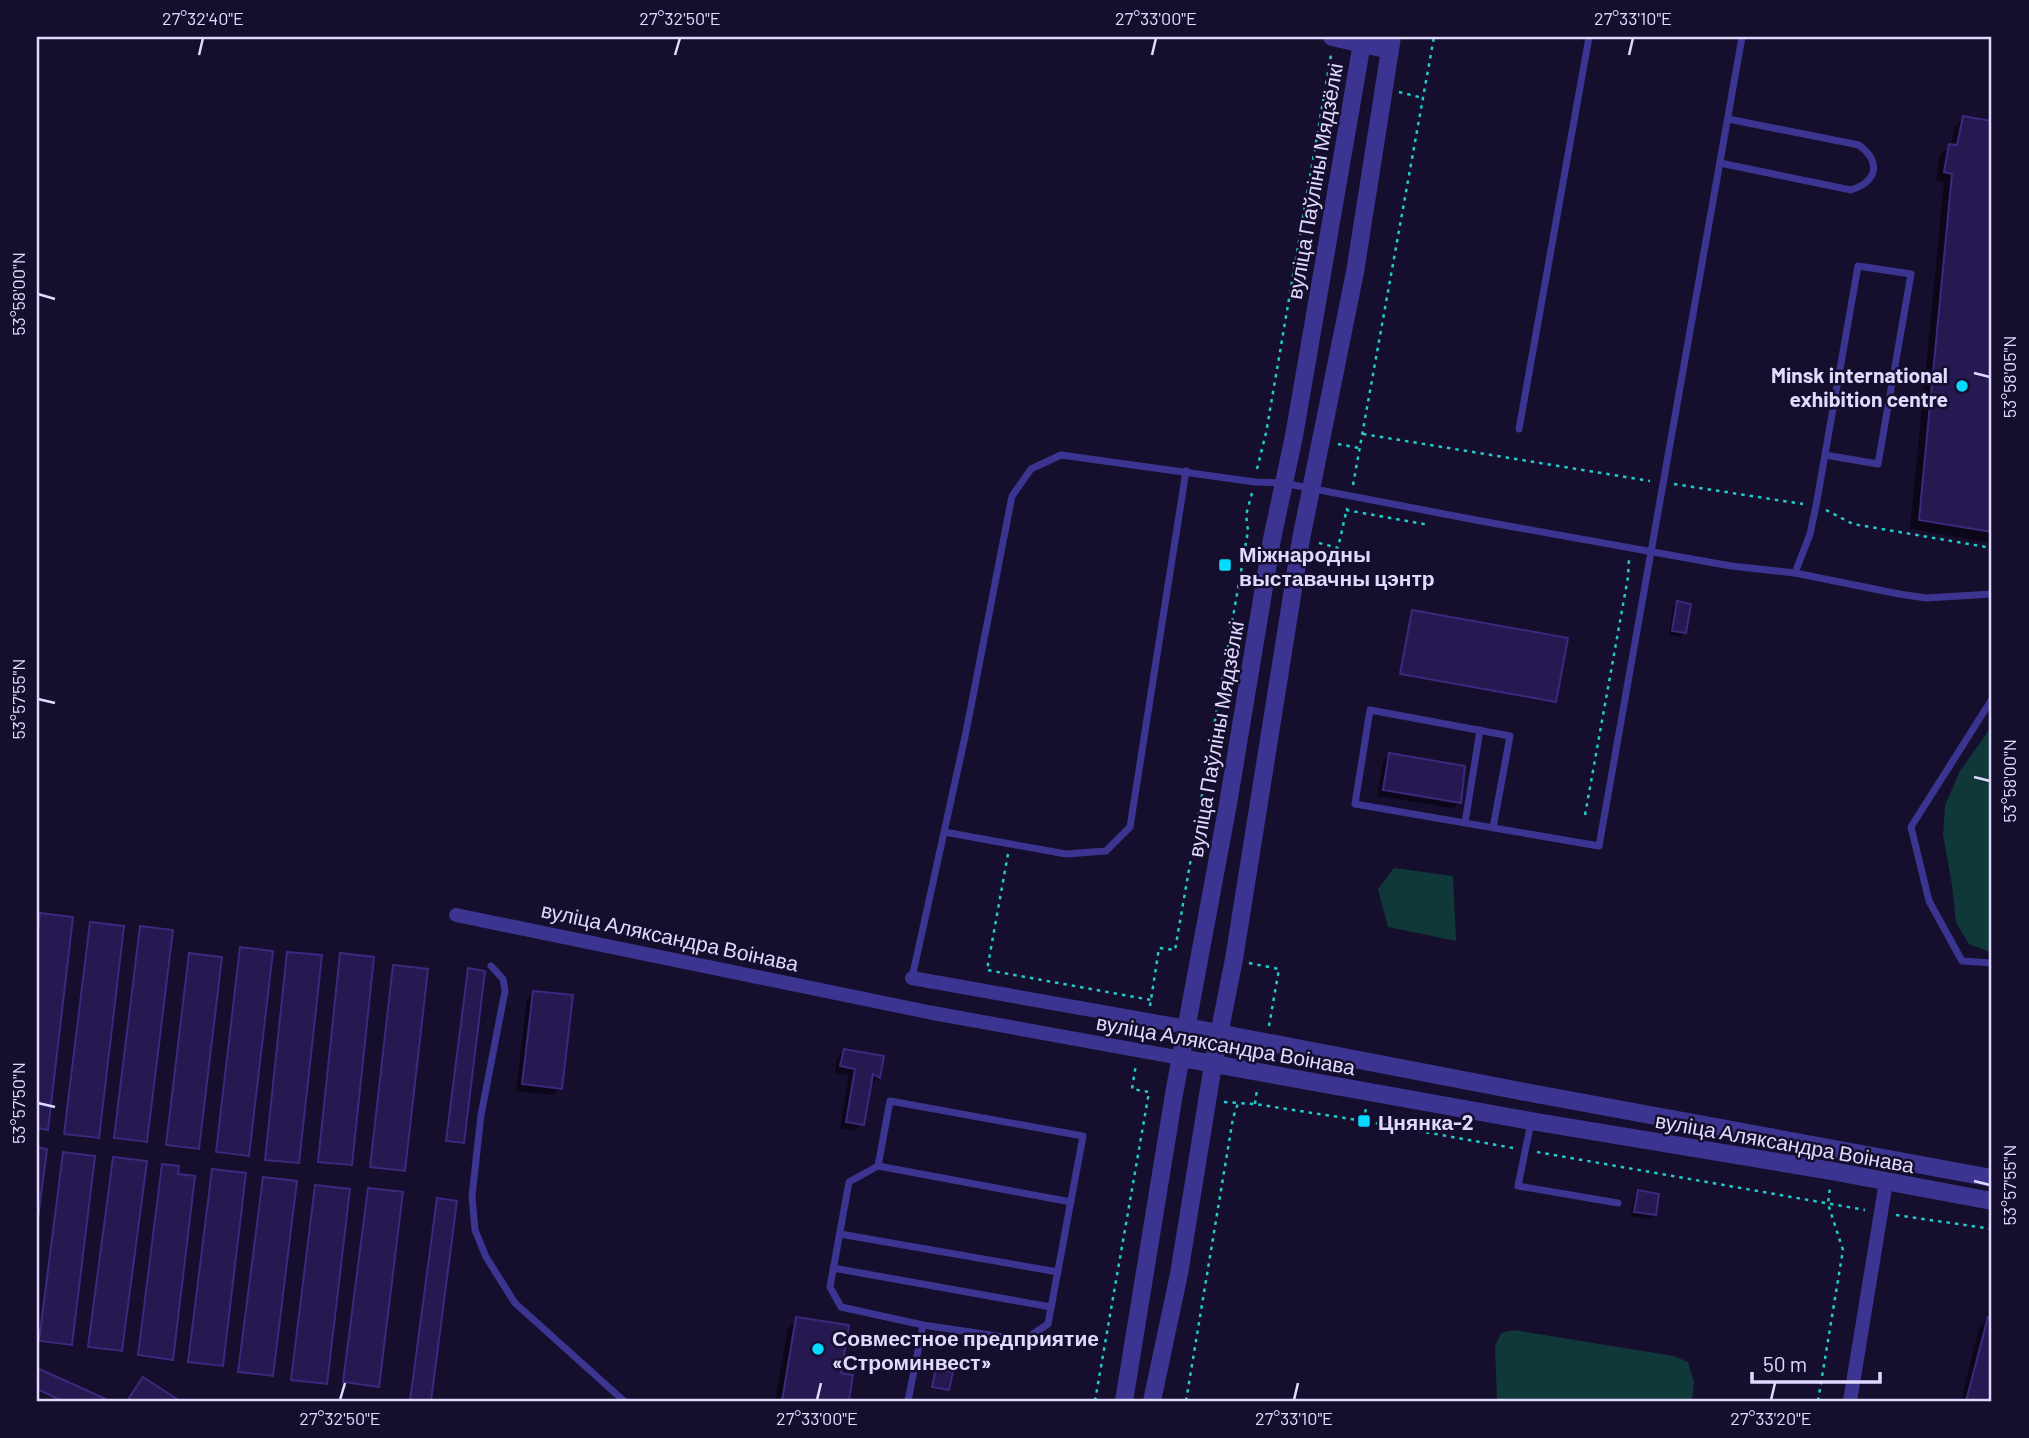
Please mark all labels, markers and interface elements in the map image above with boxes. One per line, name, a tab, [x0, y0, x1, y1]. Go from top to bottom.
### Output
text: 27°32'40"E	[162, 7, 244, 29]
text: 27°32'50"E	[639, 7, 721, 29]
text: 27°33'00"E	[1115, 7, 1197, 29]
text: 27°33'10"E	[1594, 7, 1672, 29]
street label: вуліца Паўліны Мядзёлкі	[1281, 61, 1347, 301]
text: 53°58'00"N	[7, 252, 29, 336]
text: 53°58'05"N	[1998, 336, 2020, 418]
place label: Minsk international exhibition centre	[1771, 362, 1948, 411]
marker: Minsk international exhibition centre	[1954, 378, 1970, 394]
place label: Міжнародны выставачны цэнтр	[1239, 541, 1435, 590]
marker: Міжнародны выставачны цэнтр	[1217, 557, 1233, 573]
street label: вуліца Паўліны Мядзёлкі	[1182, 619, 1248, 859]
text: 53°57'55"N	[7, 659, 29, 739]
text: 53°58'00"N	[1998, 739, 2020, 823]
street label: вуліца Аляксандра Воінава	[539, 896, 801, 976]
street label: вуліца Аляксандра Воінава	[1095, 1009, 1358, 1079]
text: 53°57'50"N	[7, 1062, 29, 1144]
street label: вуліца Аляксандра Воінава	[1654, 1107, 1917, 1177]
place label: Цнянка-2	[1378, 1109, 1474, 1134]
marker: Цнянка-2	[1356, 1113, 1372, 1129]
text: 53°57'55"N	[1998, 1145, 2020, 1225]
place label: Совместное предприятие «Строминвест»	[832, 1325, 1099, 1374]
scale bar	[1752, 1340, 1880, 1384]
marker: Совместное предприятие «Строминвест»	[810, 1341, 826, 1357]
text: 50 m	[1763, 1351, 1807, 1376]
text: 27°32'50"E	[299, 1407, 381, 1429]
text: 27°33'00"E	[776, 1407, 858, 1429]
text: 27°33'10"E	[1255, 1407, 1333, 1429]
text: 27°33'20"E	[1730, 1407, 1812, 1429]

